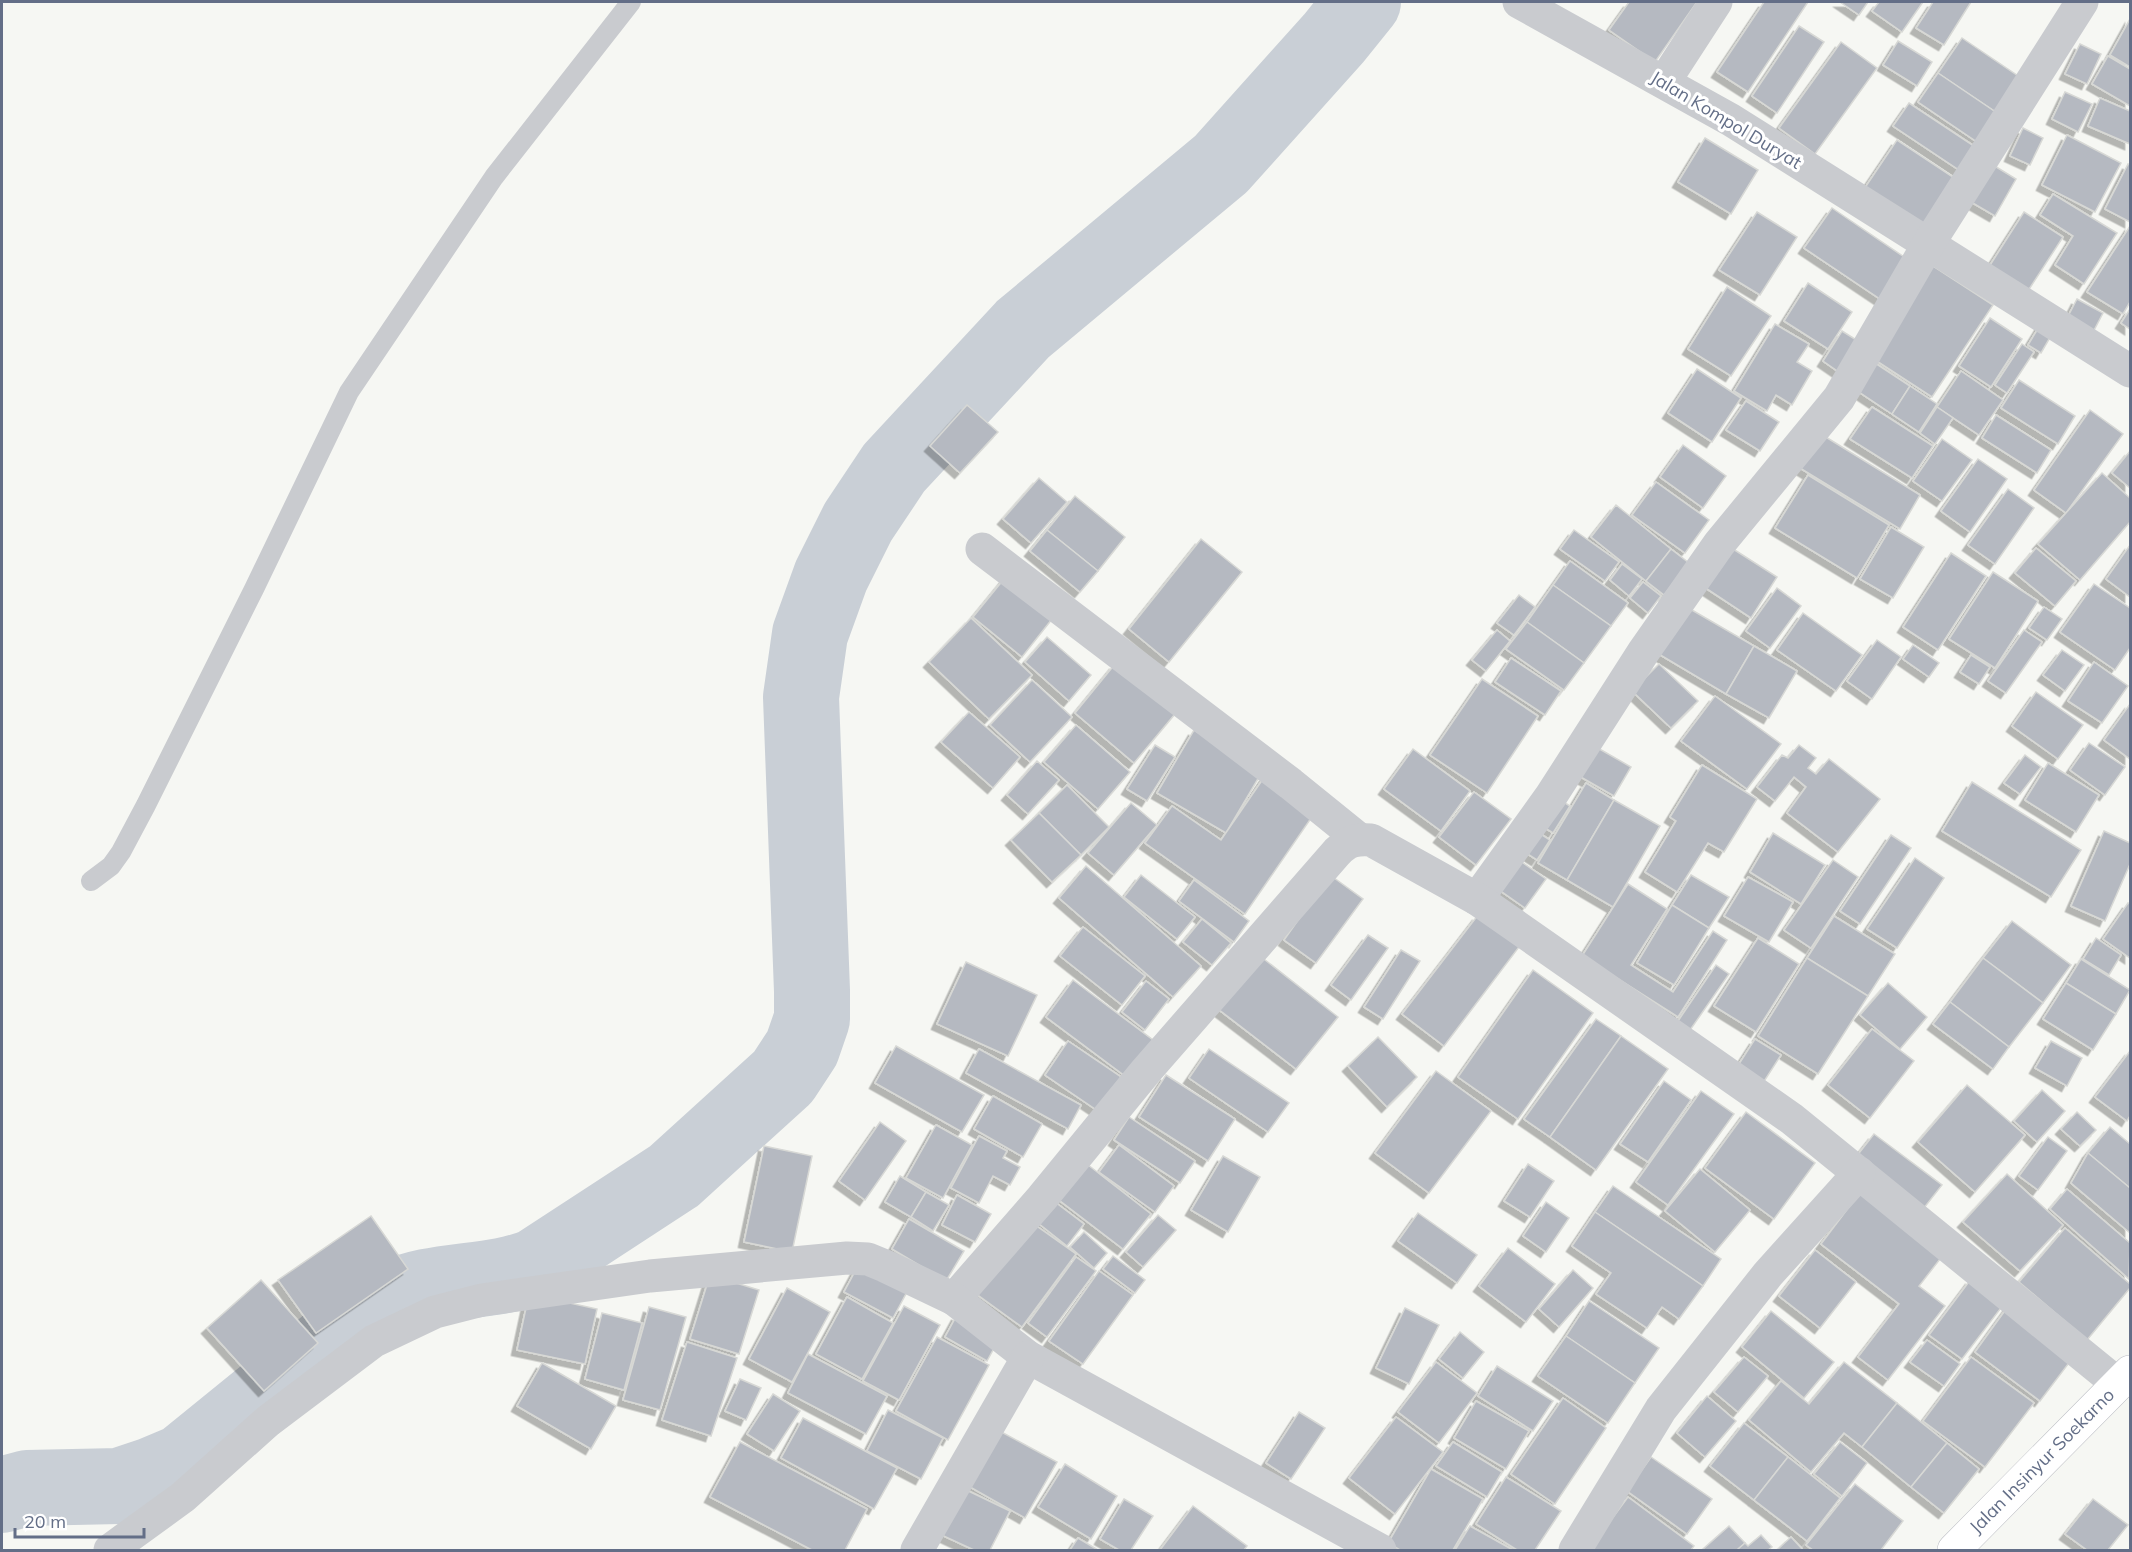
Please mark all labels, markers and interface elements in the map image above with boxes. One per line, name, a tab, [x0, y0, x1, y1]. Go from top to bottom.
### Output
street label: Jalan Kompol Duryat	[1647, 65, 1806, 174]
street label: Jalan Insinyur Soekarno	[1964, 1383, 2119, 1538]
scale bar	[15, 1501, 144, 1539]
text: 20 m	[24, 1510, 66, 1533]

